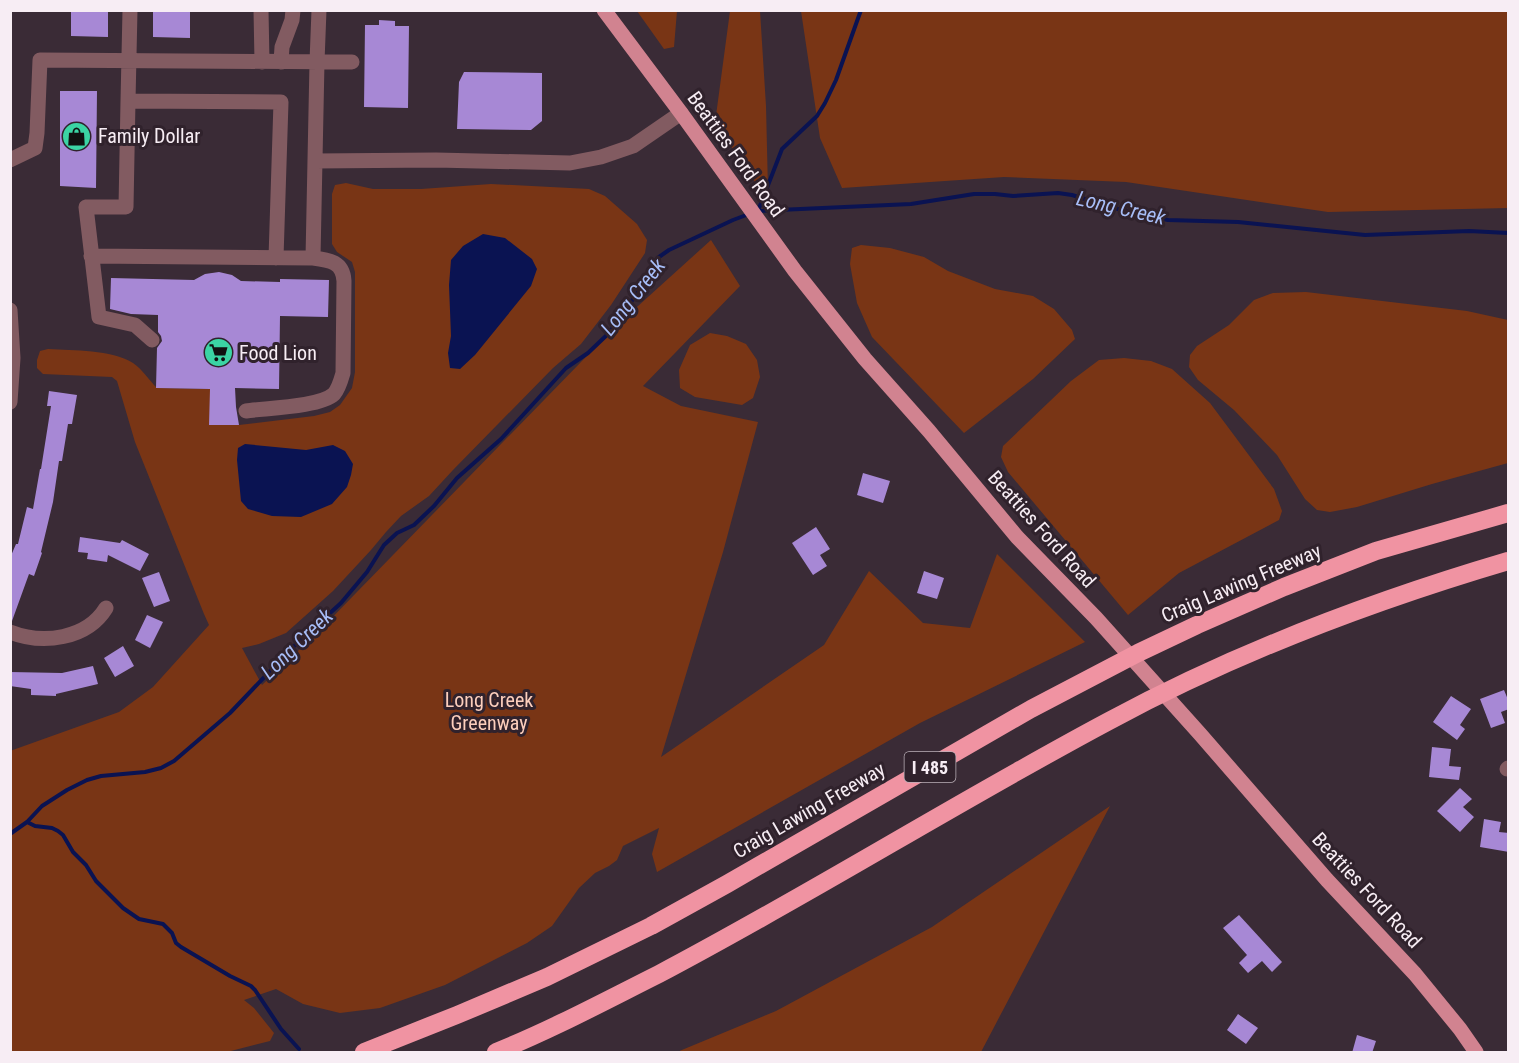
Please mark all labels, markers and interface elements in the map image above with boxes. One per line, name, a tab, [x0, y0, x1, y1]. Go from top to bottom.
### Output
street label: Beatties Ford Road	[682, 87, 790, 221]
shop icon: Family Dollar	[61, 120, 93, 152]
place label: Family Dollar	[98, 124, 200, 148]
water label: Long Creek	[1074, 186, 1169, 230]
water label: Long Creek	[596, 253, 671, 340]
supermarket icon: Food Lion	[202, 337, 234, 369]
place label: Food Lion	[239, 341, 317, 365]
street label: Beatties Ford Road	[983, 465, 1101, 593]
street label: Craig Lawing Freeway	[1157, 538, 1325, 628]
water label: Long Creek	[256, 603, 338, 684]
park label: Long Creek Greenway	[445, 688, 533, 735]
road number: I 485	[904, 752, 956, 782]
street label: Craig Lawing Freeway	[729, 757, 889, 863]
street label: Beatties Ford Road	[1307, 827, 1427, 953]

